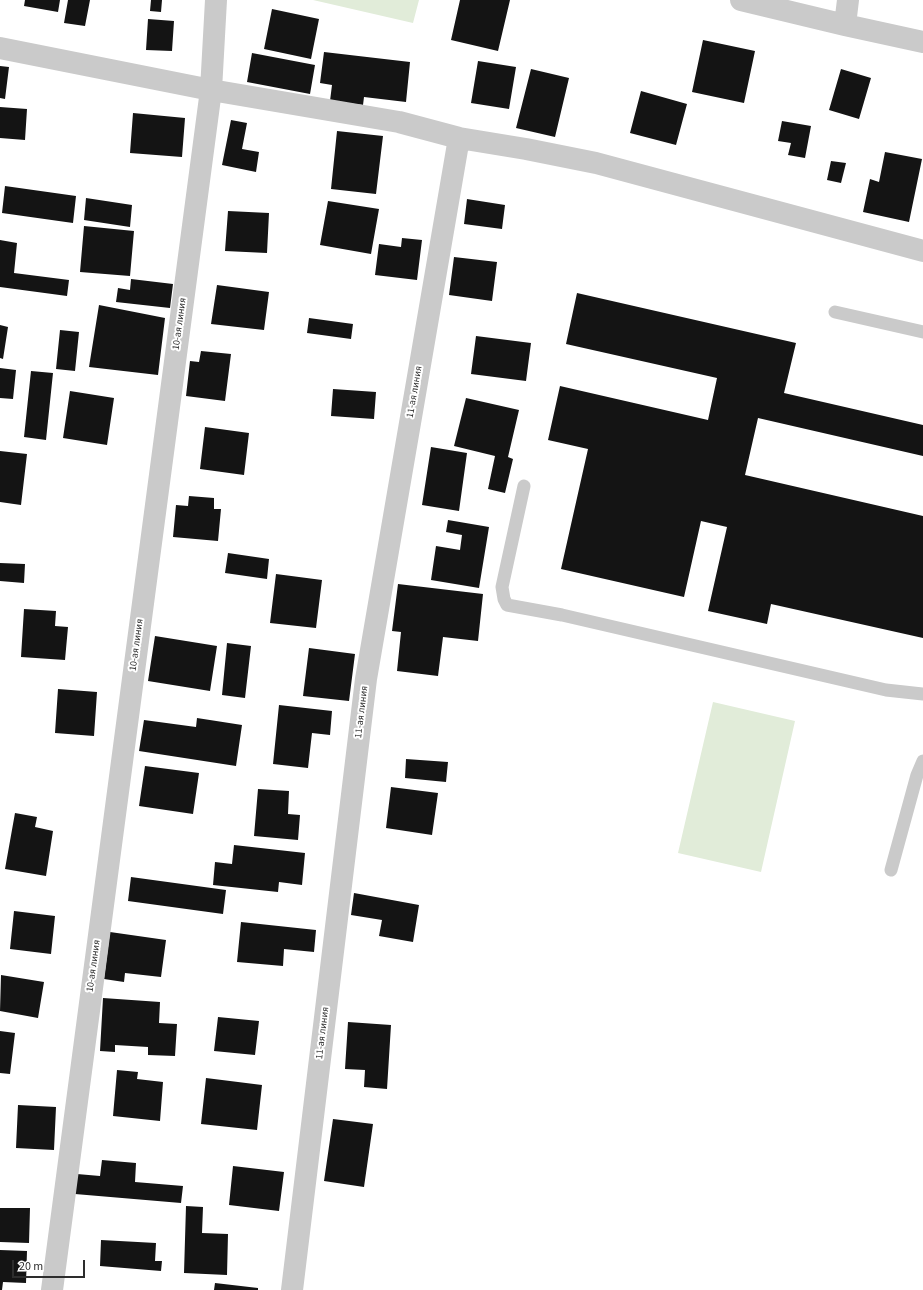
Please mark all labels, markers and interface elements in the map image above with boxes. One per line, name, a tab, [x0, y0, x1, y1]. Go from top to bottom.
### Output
street label: 10-ая линия	[170, 297, 190, 351]
street label: 11-ая линия	[405, 365, 425, 419]
street label: 10-ая линия	[127, 618, 147, 672]
street label: 11-ая линия	[353, 685, 371, 739]
street label: 10-ая линия	[84, 939, 104, 993]
street label: 11-ая линия	[314, 1006, 332, 1060]
scale bar	[14, 1252, 87, 1278]
text: 20 m	[19, 1258, 43, 1275]

